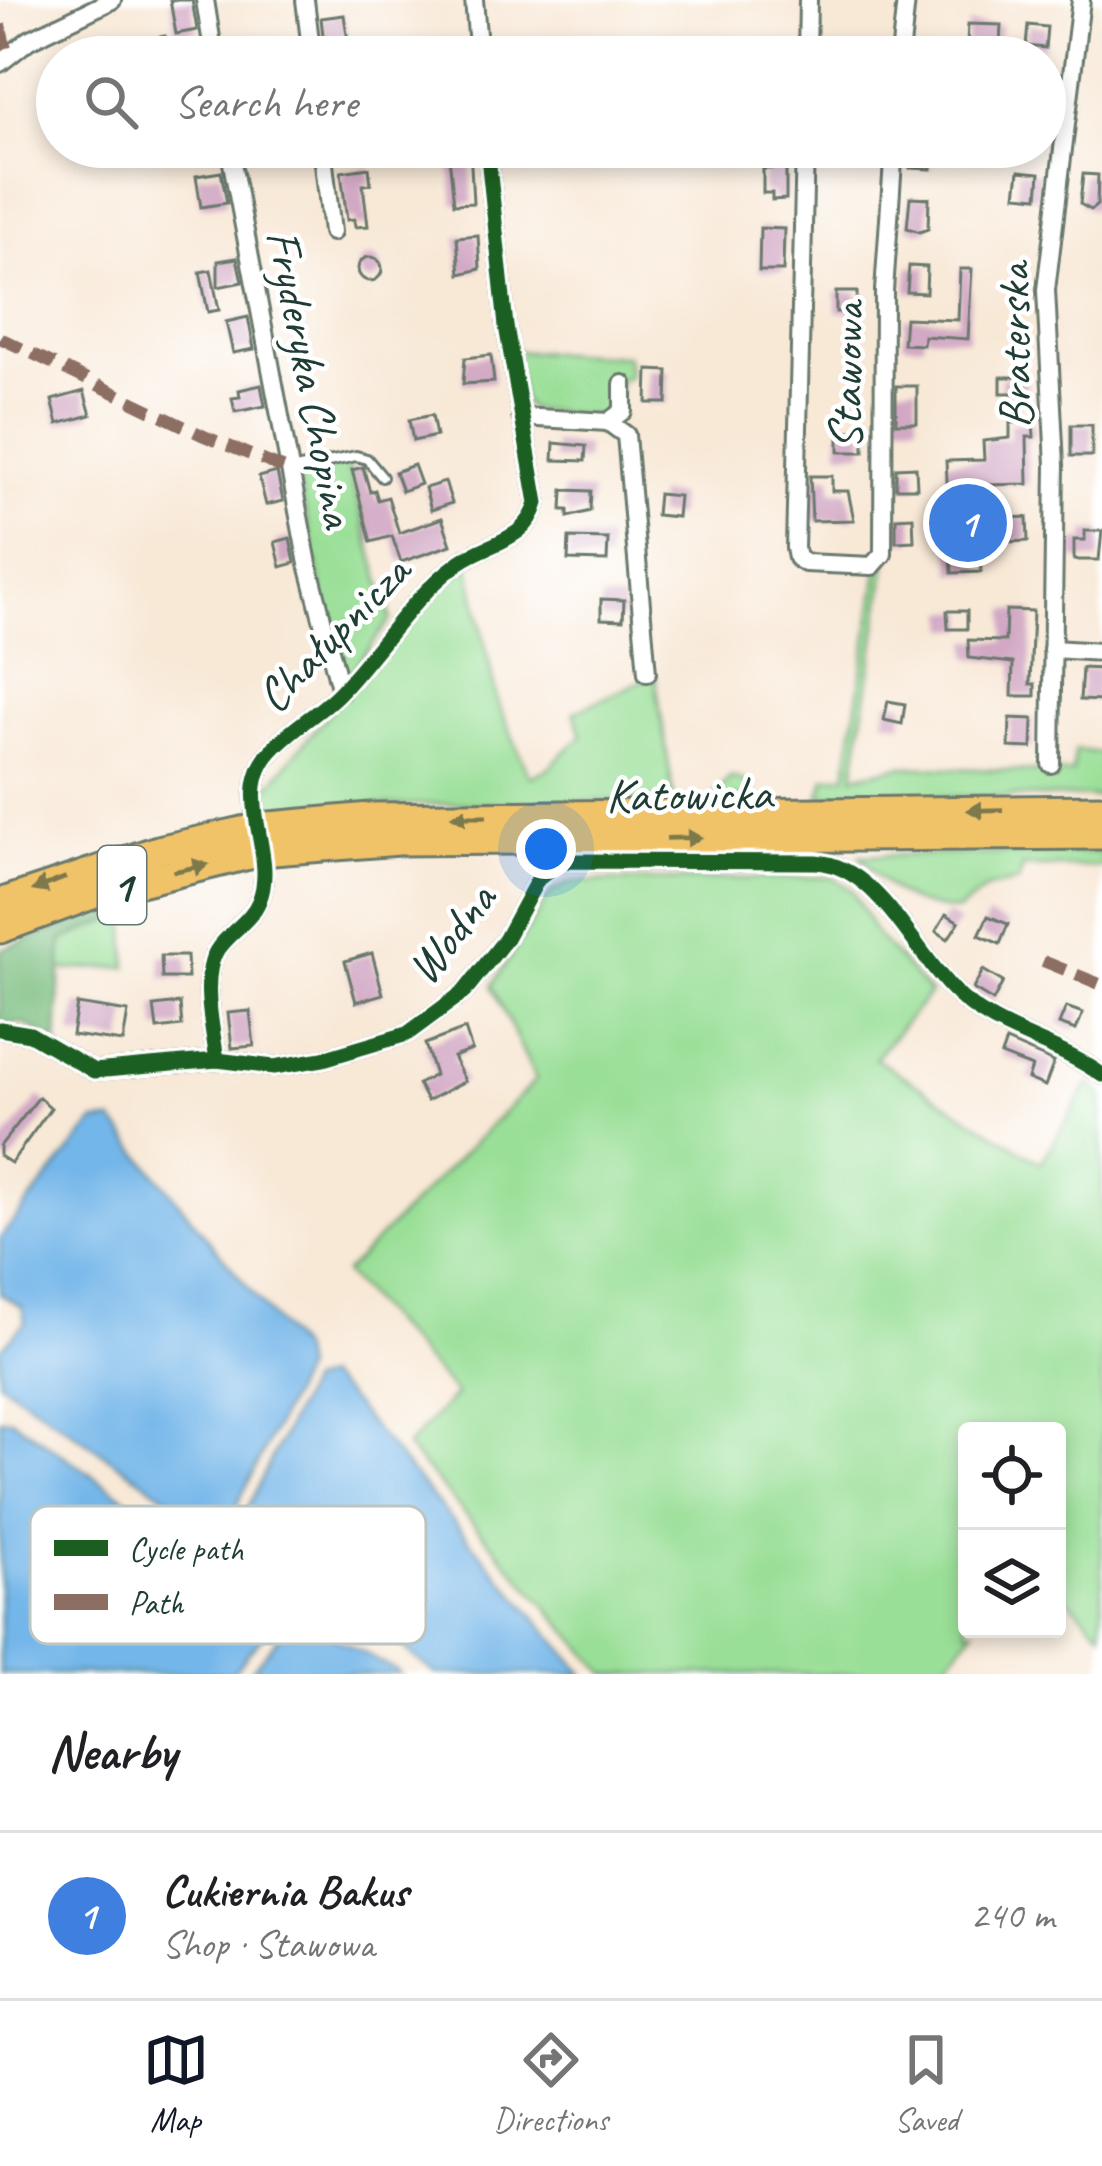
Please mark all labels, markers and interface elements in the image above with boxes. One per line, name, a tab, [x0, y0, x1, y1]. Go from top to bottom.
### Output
search box	[36, 36, 1066, 168]
icon: search	[78, 69, 144, 135]
text: Search here	[174, 74, 357, 131]
street label: Fryderyka Chopina	[253, 225, 370, 534]
street label: Braterska	[982, 258, 1045, 429]
street label: Stawowa	[815, 297, 877, 450]
pin: 1	[929, 478, 1007, 568]
street label: Chałupnicza	[243, 539, 425, 725]
street label: Katowicka	[606, 763, 776, 825]
one-way arrow	[965, 801, 1003, 820]
one-way arrow	[449, 806, 487, 826]
your location	[516, 819, 576, 879]
one-way arrow	[666, 828, 704, 848]
road number: 1	[98, 846, 146, 924]
one-way arrow	[173, 857, 211, 876]
street label: Wodna	[393, 869, 510, 996]
one-way arrow	[30, 876, 66, 895]
map controls	[958, 1422, 1066, 1638]
button: locate	[958, 1422, 1066, 1530]
legend	[30, 1506, 426, 1644]
text: Cycle path	[129, 1528, 244, 1570]
button: layers	[958, 1530, 1066, 1638]
text: Path	[129, 1582, 185, 1624]
text: Nearby	[48, 1720, 176, 1784]
text: Cukiernia Bakus	[162, 1863, 408, 1920]
text: 1	[78, 1891, 96, 1940]
text: 240 m	[970, 1891, 1054, 1940]
text: Shop · Stawowa	[162, 1920, 374, 1969]
tab: Map	[143, 2027, 209, 2141]
tab: Directions	[494, 2027, 608, 2141]
tab: Saved	[893, 2027, 959, 2141]

